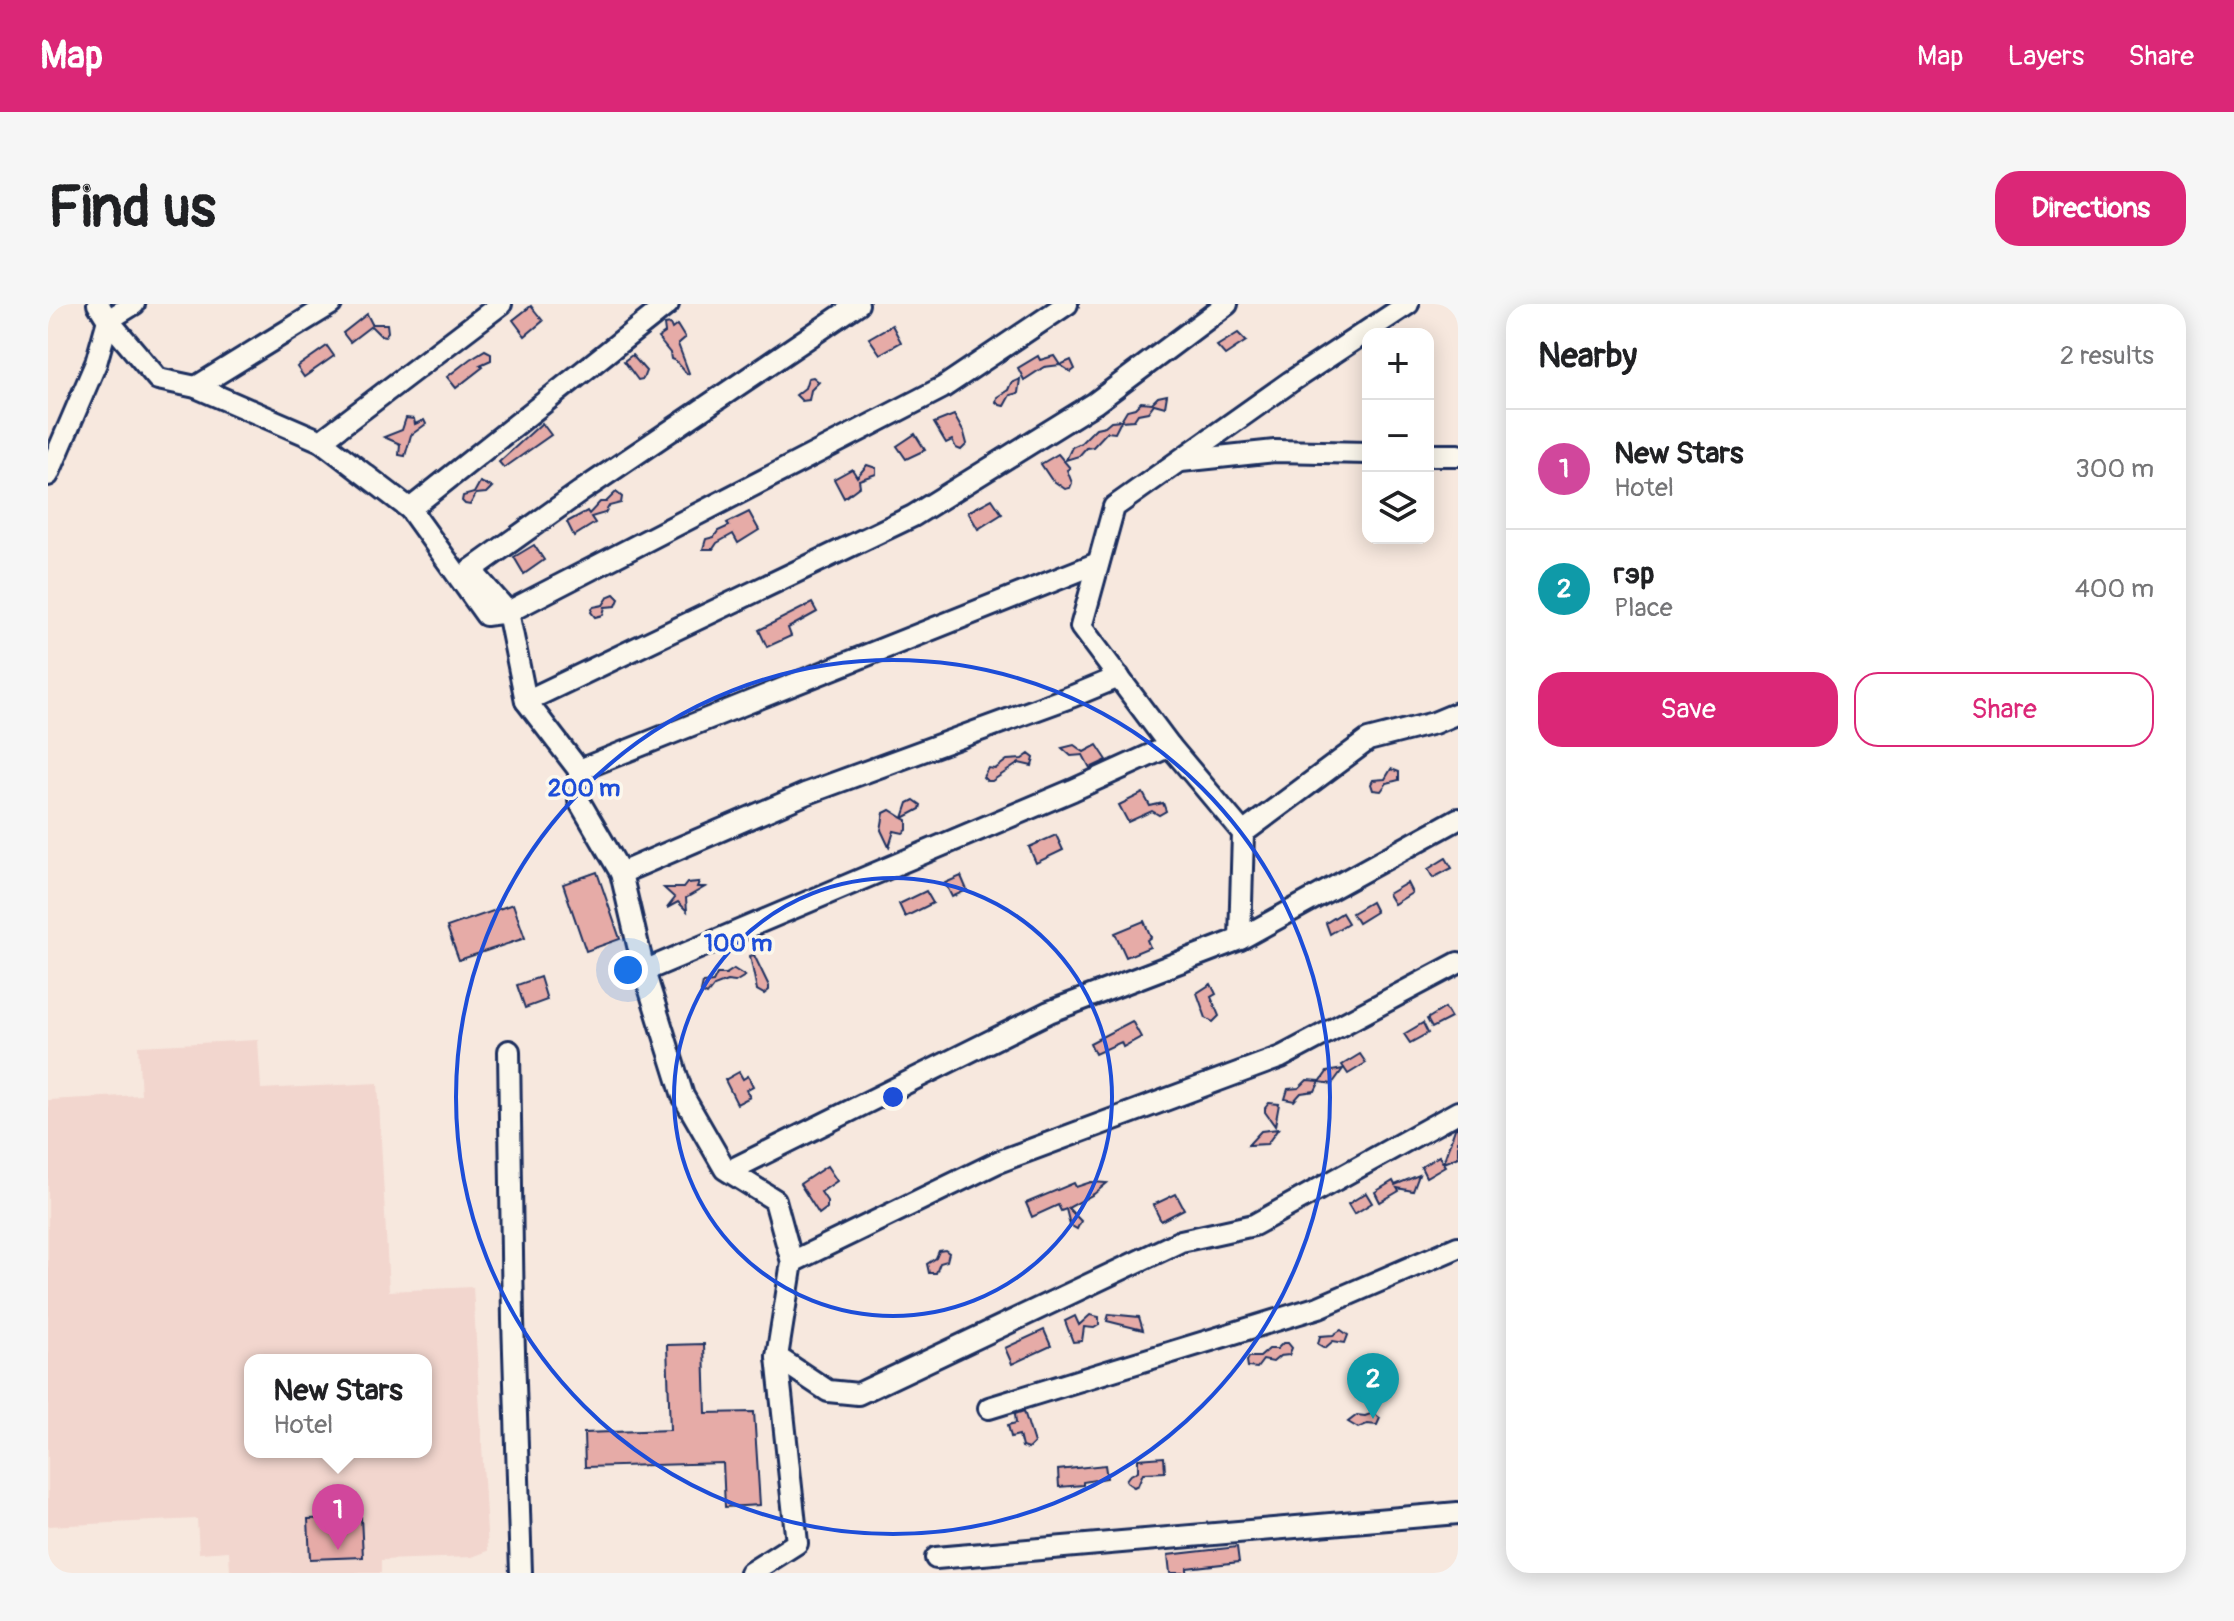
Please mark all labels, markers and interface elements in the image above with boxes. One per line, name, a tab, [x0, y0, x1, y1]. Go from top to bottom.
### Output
text: Map	[40, 32, 103, 80]
text: Map	[1917, 39, 1963, 74]
text: Layers	[2007, 39, 2084, 74]
text: Share	[2128, 39, 2194, 74]
button: Directions	[1995, 171, 2186, 246]
text: Find us	[48, 174, 216, 243]
map controls	[1362, 328, 1434, 544]
button: +	[1362, 328, 1434, 400]
text: Nearby	[1538, 335, 1637, 378]
text: 2 results	[2060, 340, 2154, 372]
button: −	[1362, 400, 1434, 472]
text: New Stars	[1614, 435, 1743, 472]
text: 1	[1559, 453, 1569, 485]
text: 300 m	[2075, 453, 2154, 485]
button: layers	[1362, 472, 1434, 544]
text: Hotel	[1614, 472, 1674, 504]
text: гэр	[1614, 555, 1655, 592]
text: 2	[1557, 573, 1571, 605]
text: 400 m	[2075, 573, 2154, 605]
text: Place	[1614, 592, 1673, 624]
button: Save	[1538, 672, 1838, 747]
button: Share	[1854, 672, 2154, 747]
text: 200 m	[548, 774, 620, 803]
text: 100 m	[704, 929, 772, 958]
your location	[608, 950, 648, 990]
centre of rings	[879, 1083, 907, 1111]
pin: 2	[1347, 1353, 1399, 1419]
popup	[244, 1354, 432, 1458]
text: New Stars	[273, 1372, 403, 1409]
text: Hotel	[273, 1409, 333, 1441]
pin: 1	[312, 1484, 364, 1550]

